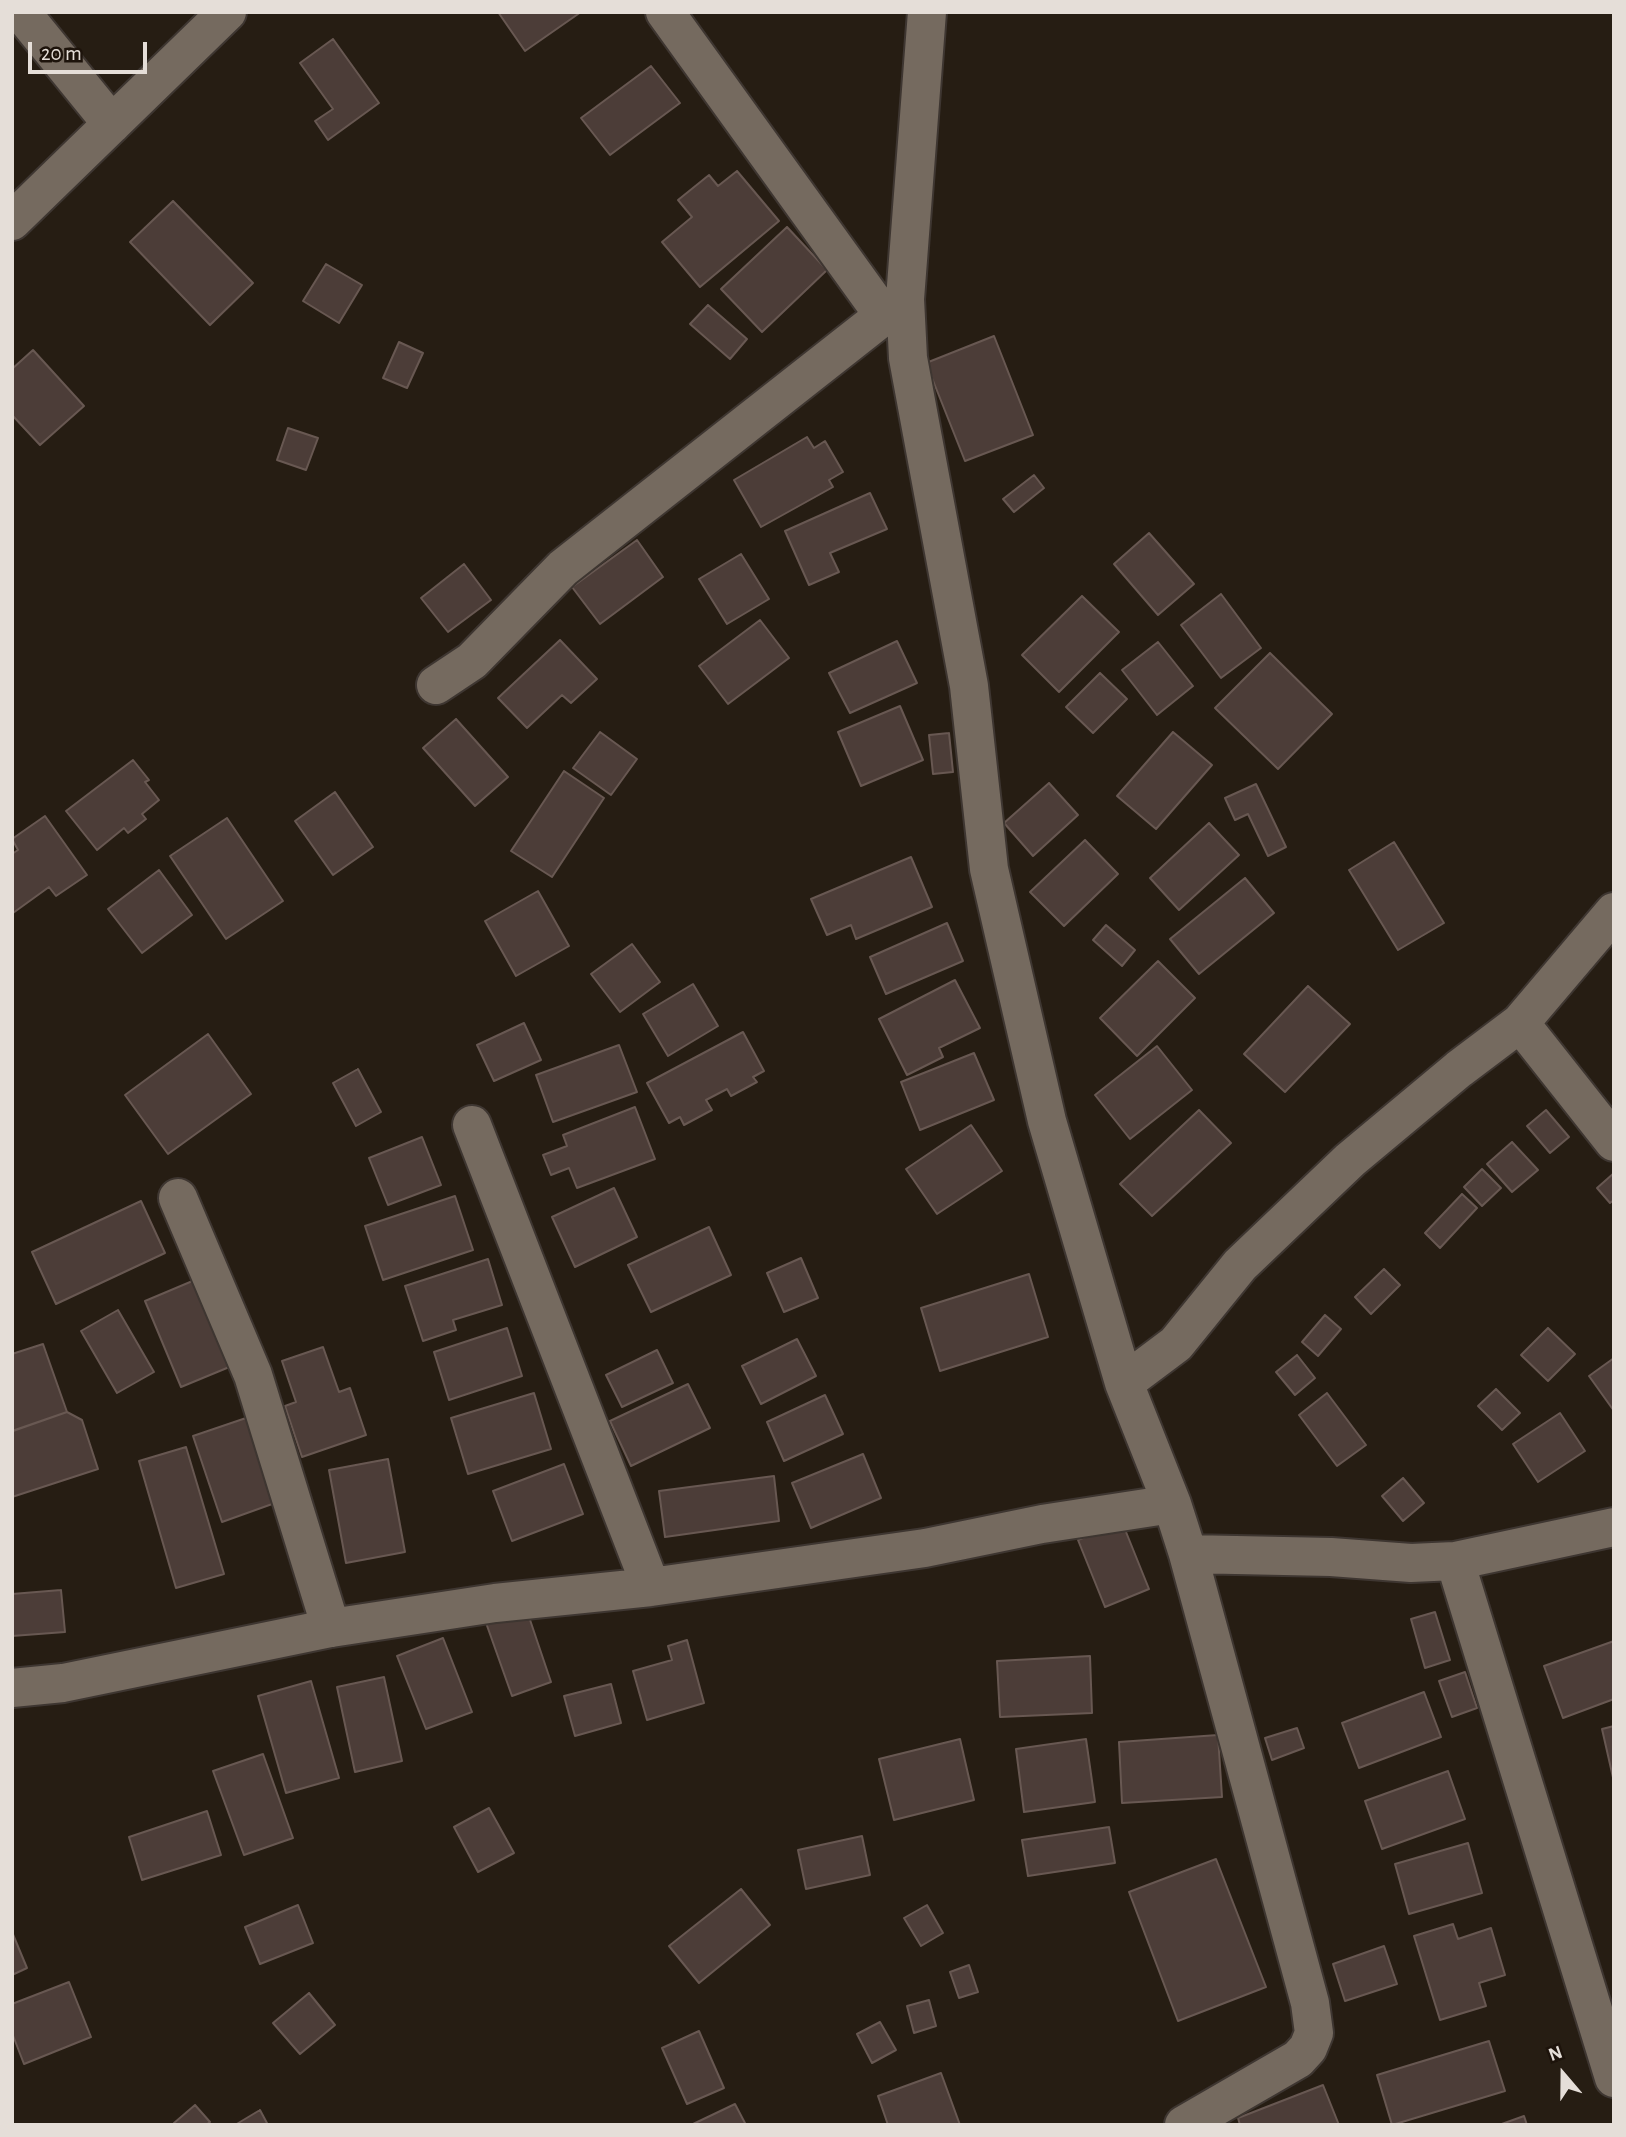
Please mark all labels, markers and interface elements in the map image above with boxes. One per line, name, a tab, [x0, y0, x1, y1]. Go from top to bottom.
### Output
scale bar	[32, 28, 150, 72]
text: 20 m	[41, 43, 82, 64]
north arrow	[1528, 2039, 1598, 2109]
text: N	[1546, 2043, 1565, 2065]

